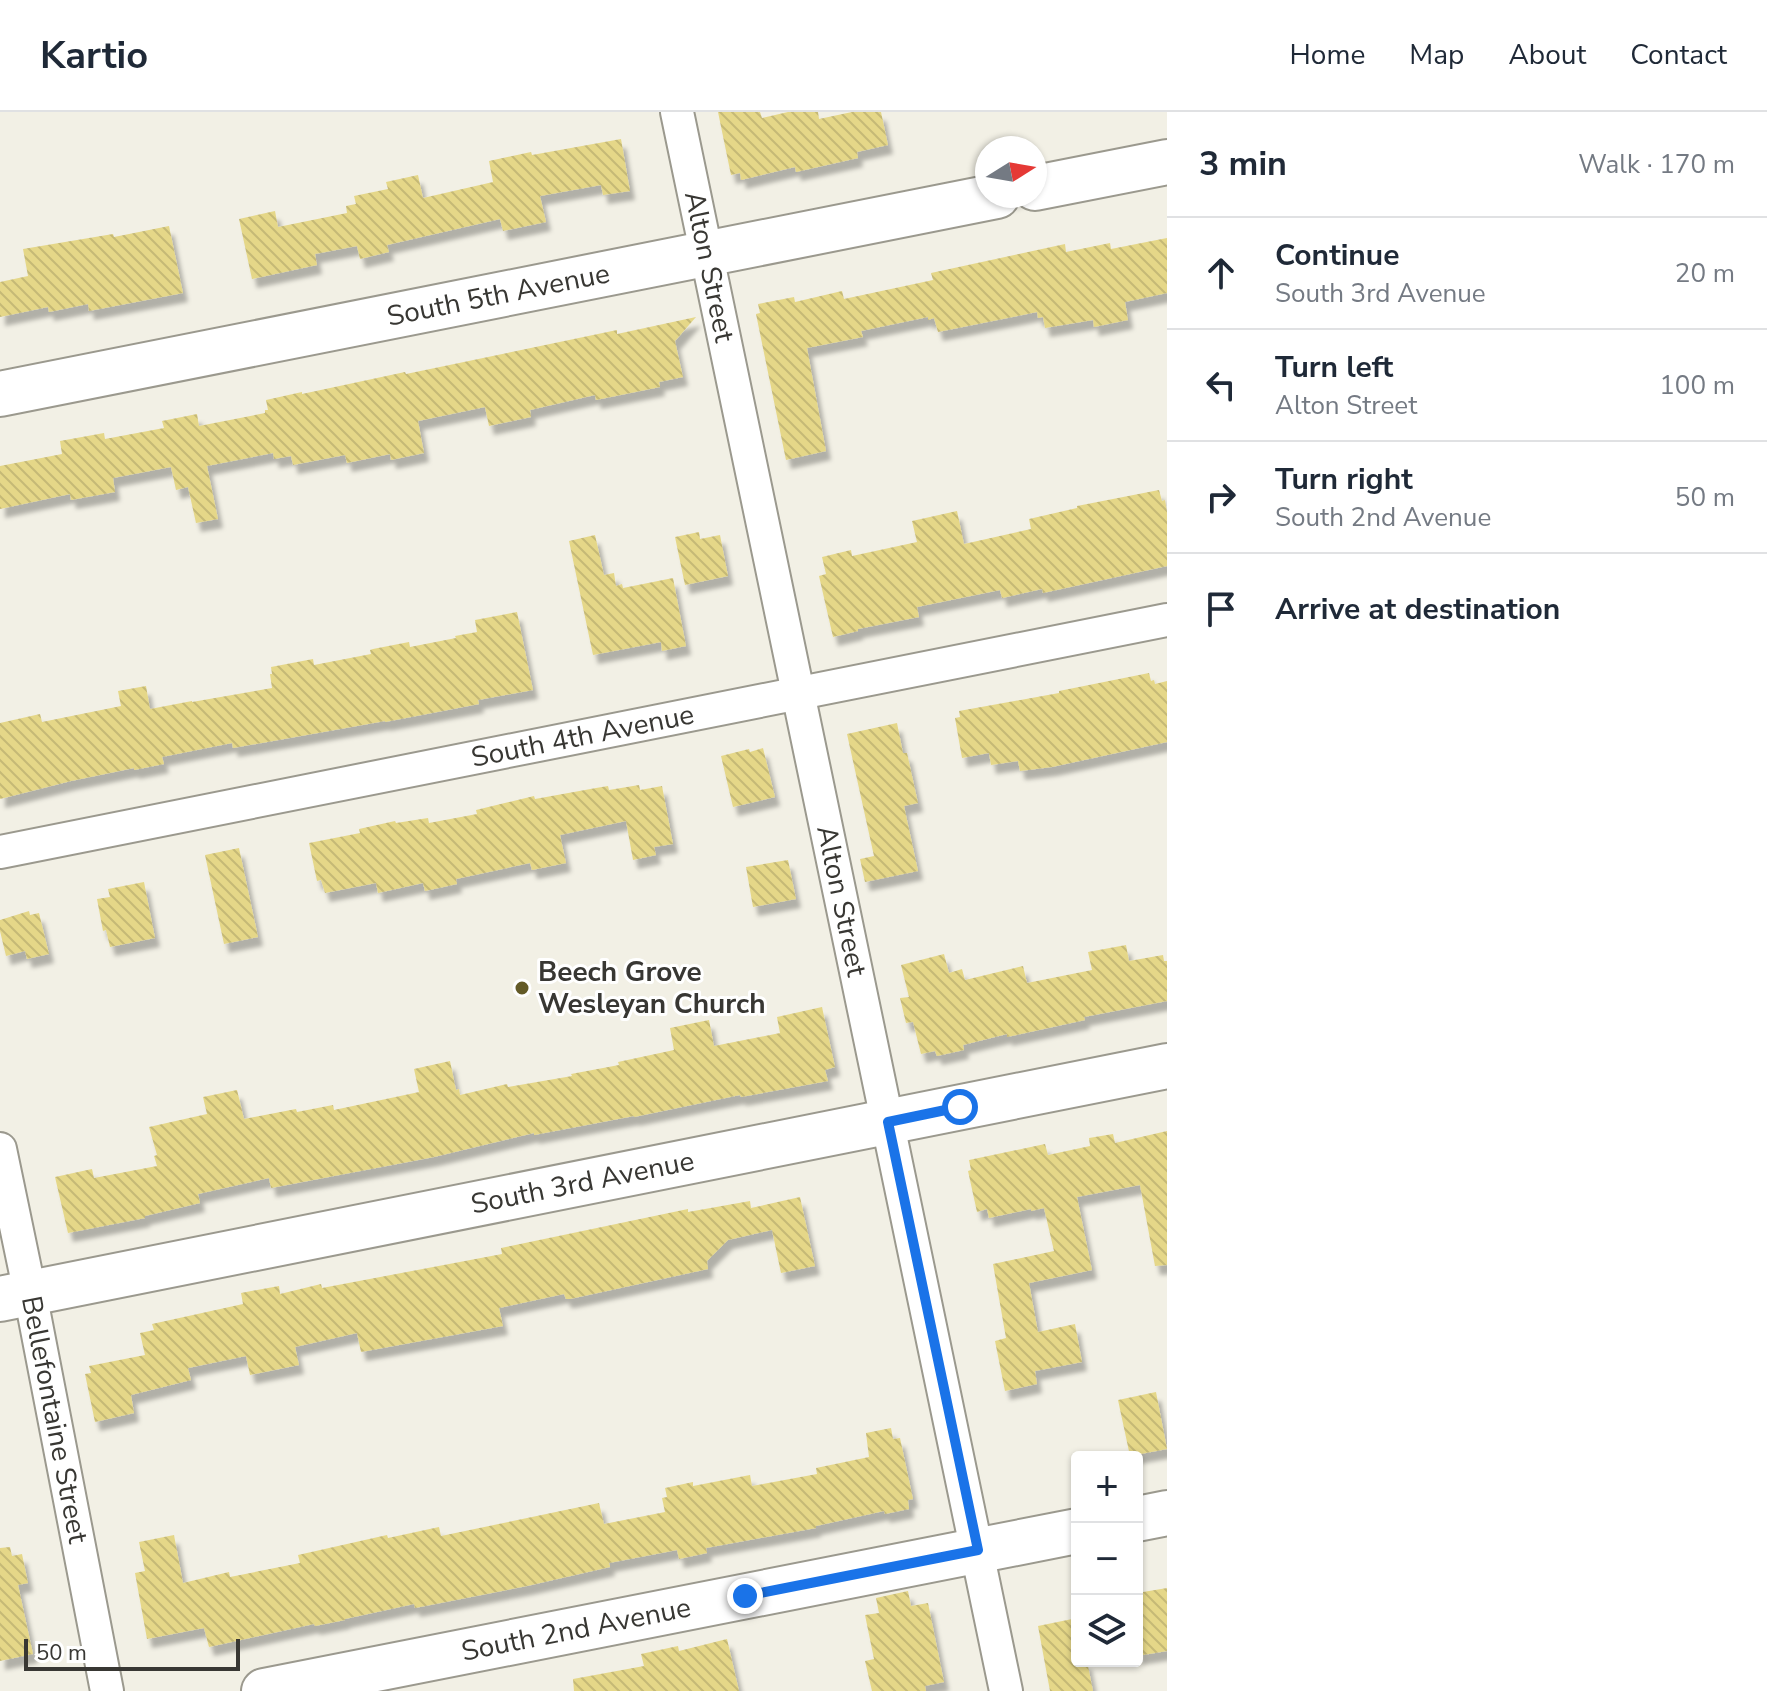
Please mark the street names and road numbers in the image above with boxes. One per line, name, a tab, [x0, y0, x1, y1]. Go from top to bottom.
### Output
street label: Alton Street	[675, 188, 744, 346]
street label: South 5th Avenue	[383, 254, 613, 336]
street label: South 4th Avenue	[468, 695, 697, 777]
street label: Alton Street	[807, 822, 876, 980]
street label: South 3rd Avenue	[467, 1142, 698, 1224]
street label: Bellefontaine Street	[12, 1293, 97, 1547]
street label: South 2nd Avenue	[458, 1588, 694, 1671]

